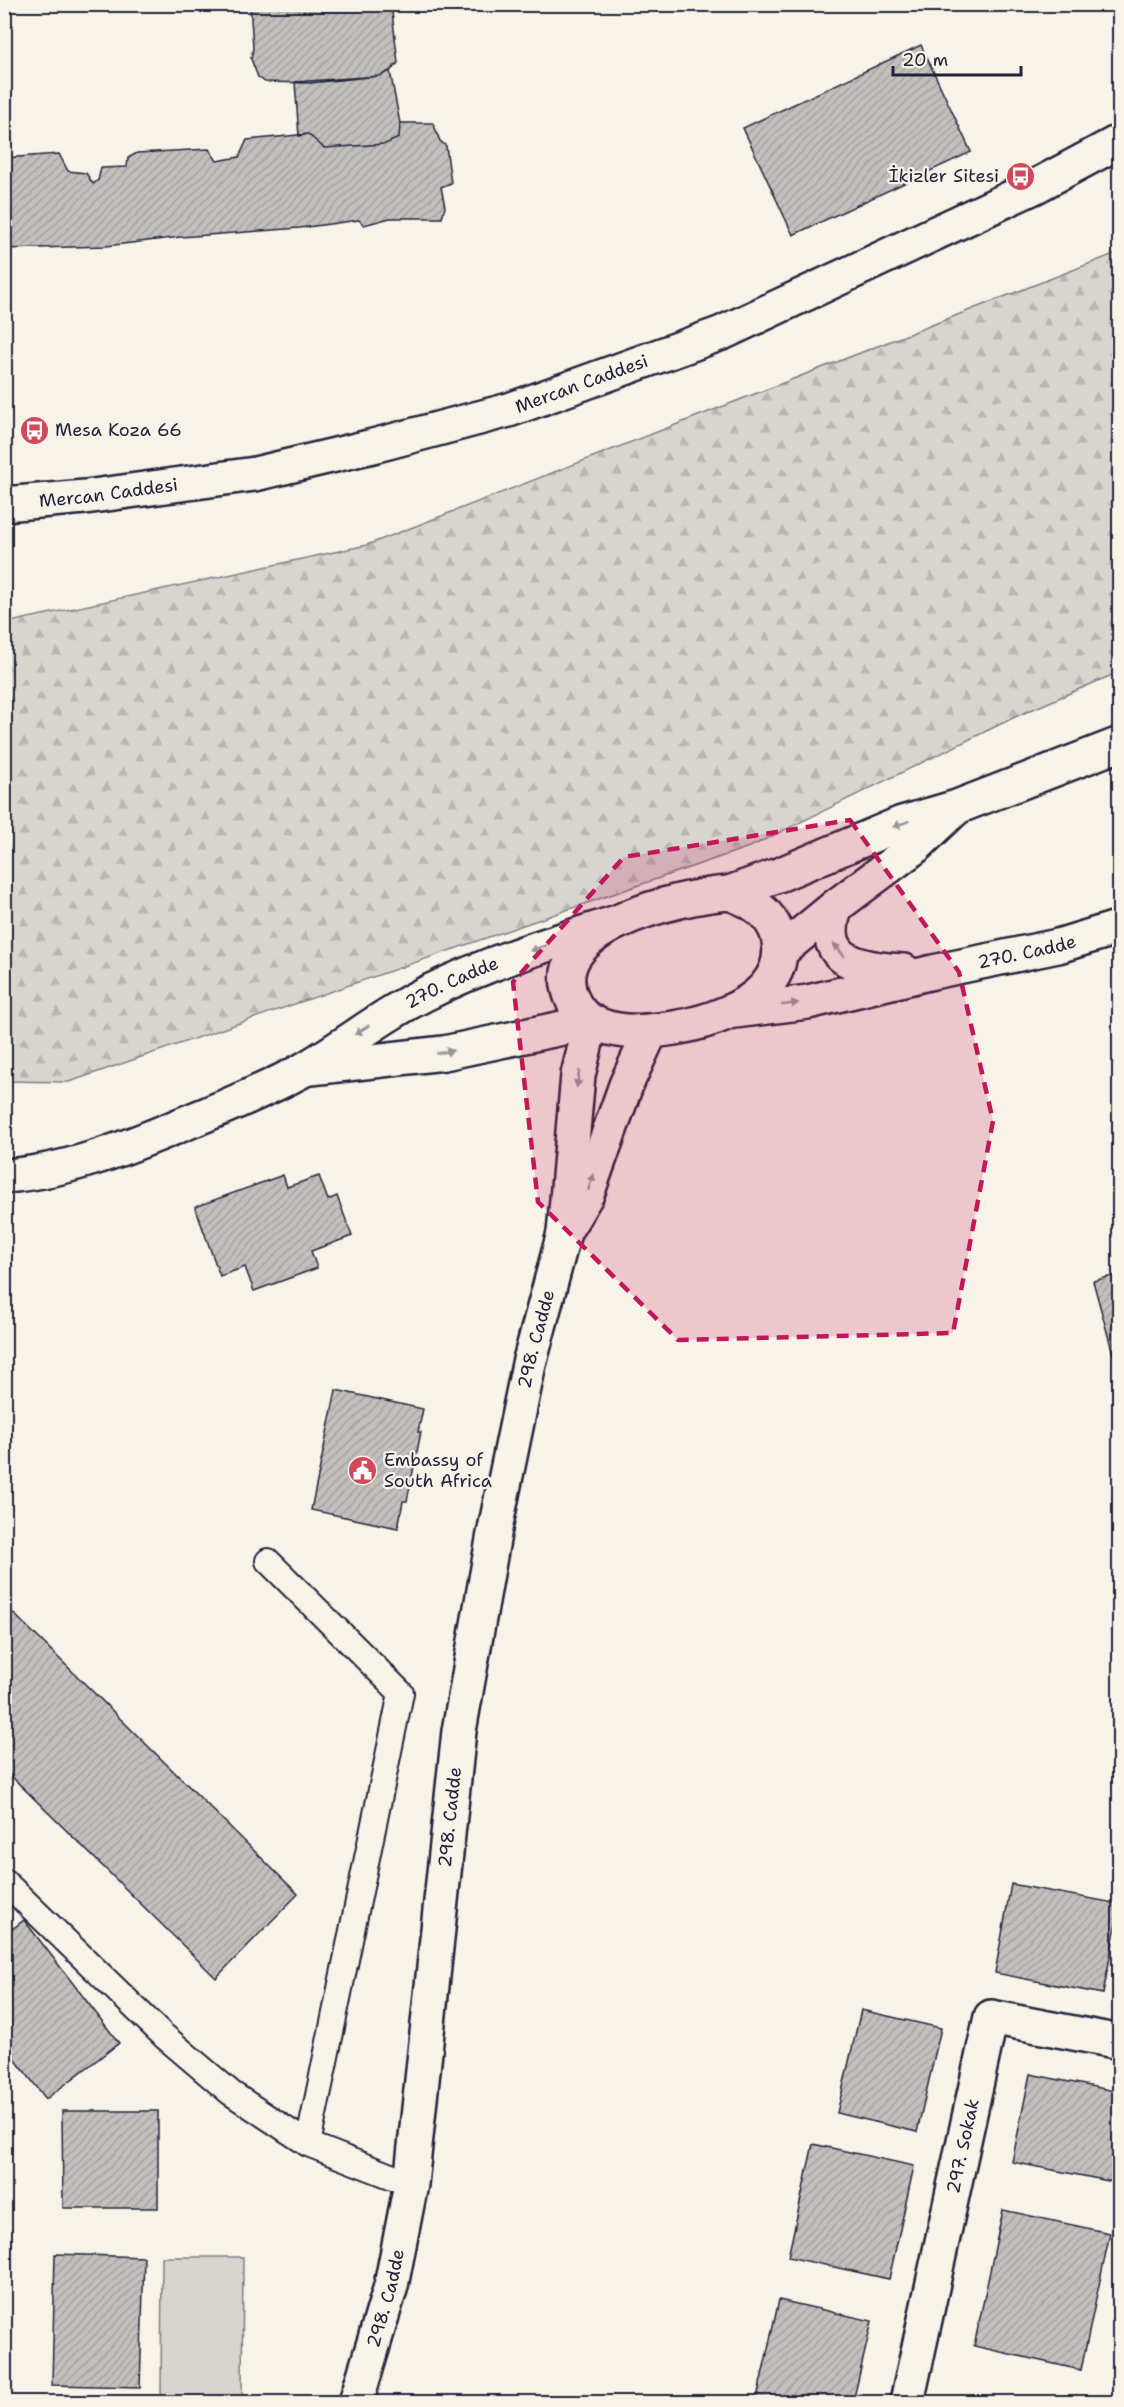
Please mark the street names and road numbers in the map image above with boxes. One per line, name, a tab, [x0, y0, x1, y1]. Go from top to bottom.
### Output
street label: Mercan Caddesi	[512, 349, 651, 419]
street label: Mercan Caddesi	[38, 473, 179, 513]
street label: 270. Cadde	[975, 929, 1079, 974]
street label: 270. Cadde	[401, 951, 502, 1014]
street label: 298. Cadde	[512, 1287, 560, 1391]
street label: 298. Cadde	[433, 1766, 467, 1869]
street label: 297. Sokak	[941, 2096, 985, 2196]
street label: 298. Cadde	[361, 2247, 410, 2350]

